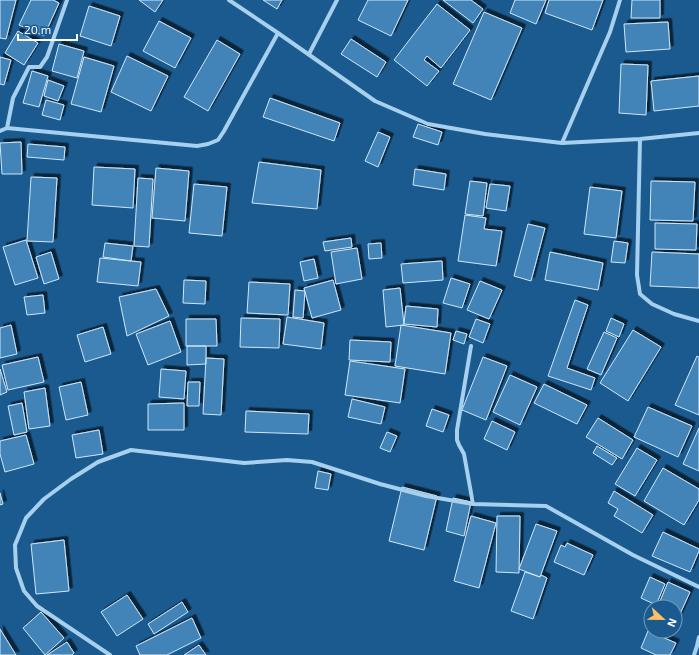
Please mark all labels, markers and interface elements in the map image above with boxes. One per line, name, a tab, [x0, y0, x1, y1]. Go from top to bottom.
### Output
scale bar	[18, 16, 77, 42]
text: 20 m	[24, 22, 51, 36]
north arrow	[643, 599, 683, 639]
text: N	[665, 617, 680, 629]

